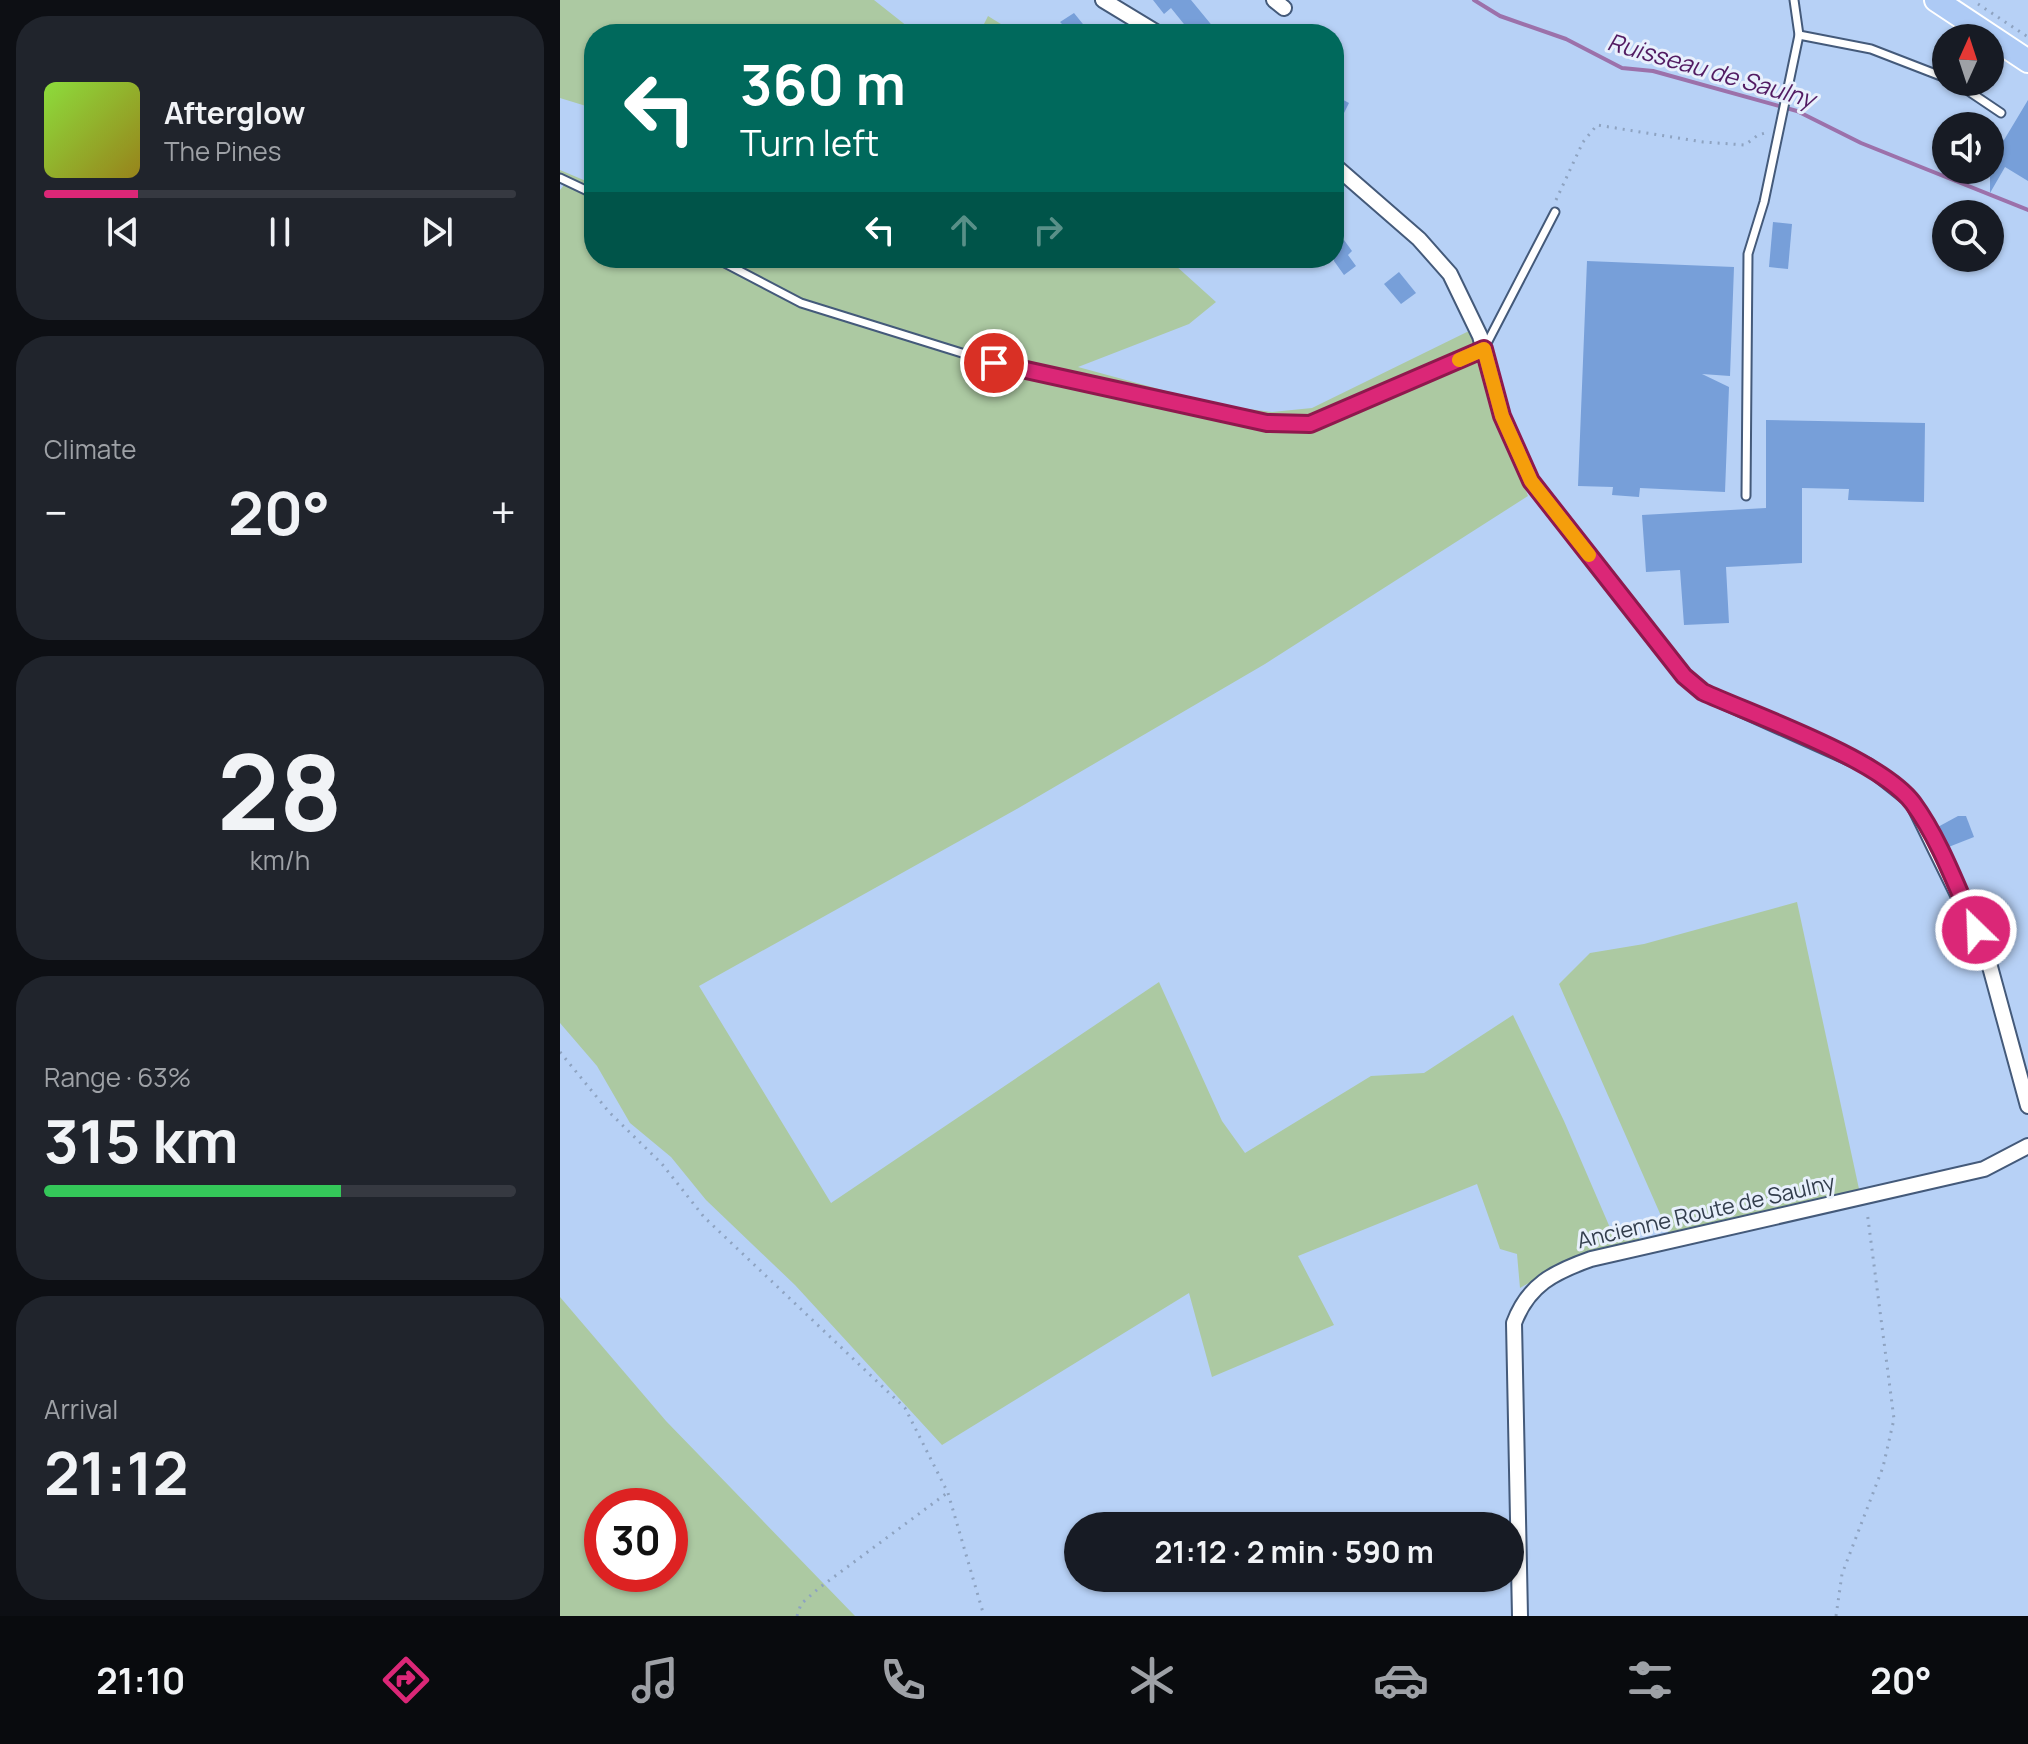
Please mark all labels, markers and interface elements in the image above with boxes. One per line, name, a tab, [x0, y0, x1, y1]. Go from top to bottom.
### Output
water label: Ruisseau de Saulny	[1604, 24, 1822, 116]
north arrow	[1932, 24, 2004, 96]
map controls	[1932, 24, 2004, 272]
text: 360 m	[740, 45, 906, 122]
icon: left	[608, 56, 712, 160]
text: Afterglow	[164, 92, 305, 133]
button: sound	[1932, 112, 2004, 184]
text: Turn left	[740, 118, 879, 167]
text: The Pines	[164, 133, 281, 169]
button: search	[1932, 200, 2004, 272]
icon: left	[858, 208, 902, 252]
icon: ahead	[942, 208, 986, 252]
icon: right	[1026, 208, 1070, 252]
icon: previous	[101, 210, 145, 254]
icon: pause	[258, 210, 302, 254]
icon: next	[415, 210, 459, 254]
pin	[960, 329, 1028, 397]
icon: arrive	[972, 341, 1016, 385]
text: Climate	[44, 431, 136, 467]
text: 20°	[228, 471, 330, 553]
text: −	[44, 482, 68, 542]
text: +	[491, 482, 516, 542]
text: 28	[217, 719, 343, 861]
text: km/h	[250, 842, 310, 878]
position arrow	[1934, 888, 2018, 972]
text: Range · 63%	[44, 1059, 191, 1095]
text: 315 km	[44, 1099, 239, 1181]
street label: Ancienne Route de Saulny	[1574, 1167, 1838, 1255]
text: Arrival	[44, 1391, 118, 1427]
text: 21:12	[44, 1431, 189, 1513]
speed limit sign: 30	[584, 1488, 688, 1592]
text: 21:12 · 2 min · 590 m	[1154, 1531, 1434, 1572]
icon: directions	[378, 1652, 434, 1708]
icon: music	[627, 1652, 683, 1708]
icon: phone	[875, 1652, 931, 1708]
icon: climate	[1124, 1652, 1180, 1708]
icon: car	[1373, 1652, 1429, 1708]
icon: filters	[1622, 1652, 1678, 1708]
text: 21:10	[96, 1656, 185, 1705]
text: 20°	[1870, 1656, 1932, 1705]

